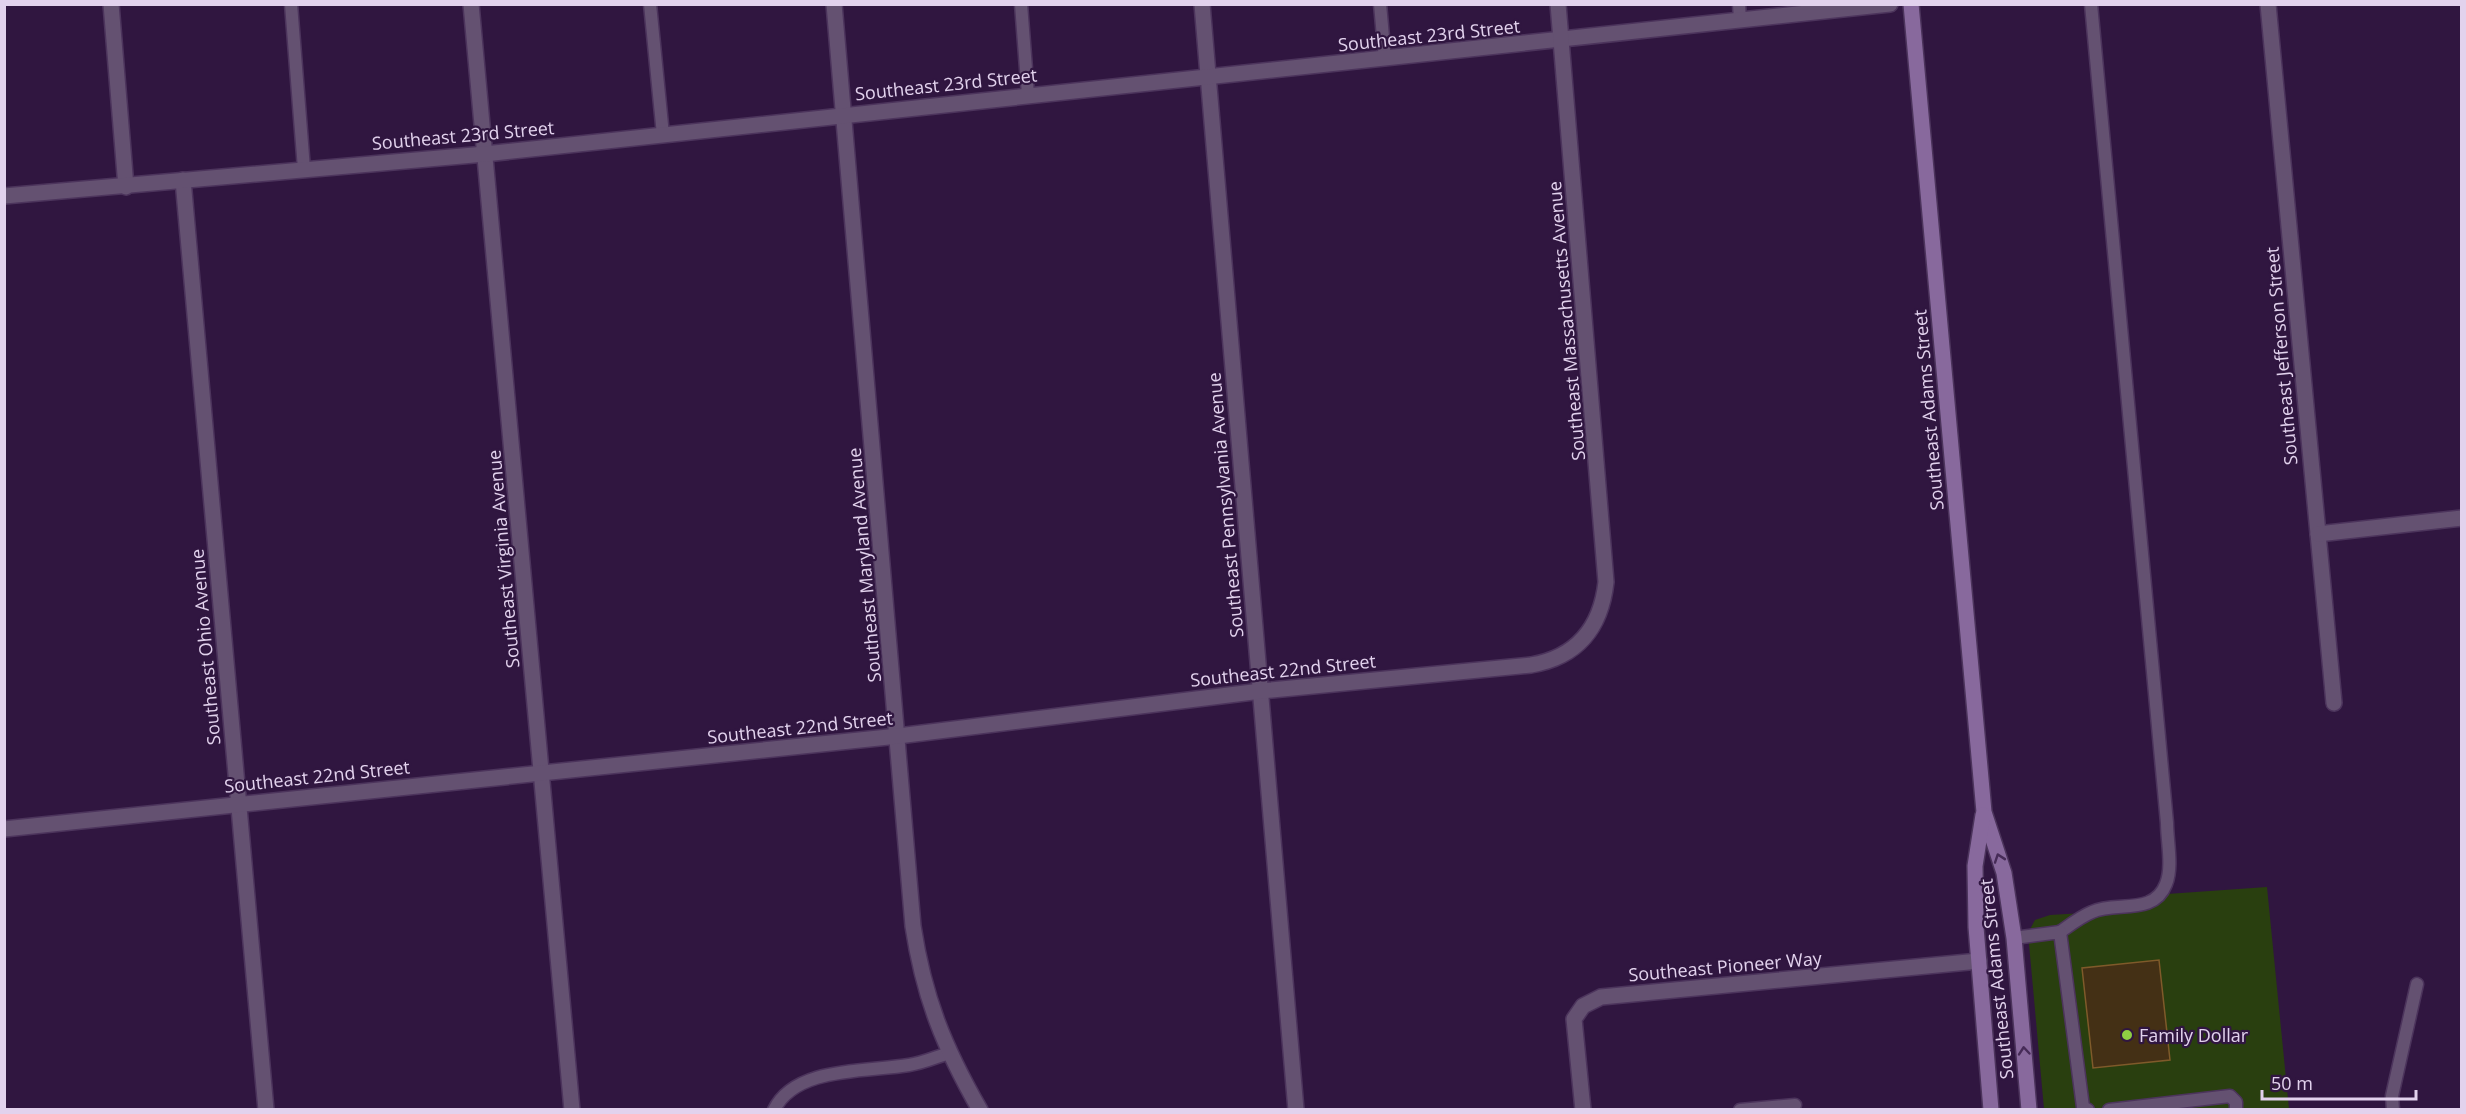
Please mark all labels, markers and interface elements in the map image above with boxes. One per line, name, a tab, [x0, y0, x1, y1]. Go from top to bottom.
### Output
street label: Southeast 23rd Street	[1337, 14, 1521, 56]
street label: Southeast 23rd Street	[854, 63, 1038, 105]
street label: Southeast 23rd Street	[371, 115, 555, 155]
street label: Southeast Massachusetts Avenue	[1542, 180, 1590, 462]
street label: Southeast Jefferson Street	[2260, 246, 2302, 466]
street label: Southeast Adams Street	[1907, 309, 1949, 511]
street label: Southeast Pennsylvania Avenue	[1201, 371, 1249, 639]
street label: Southeast Maryland Avenue	[842, 447, 886, 683]
street label: Southeast Virginia Avenue	[482, 449, 524, 669]
street label: Southeast Ohio Avenue	[184, 548, 226, 746]
street label: Southeast 22nd Street	[1189, 648, 1377, 692]
street label: Southeast 22nd Street	[706, 705, 894, 749]
street label: Southeast 22nd Street	[223, 754, 411, 798]
one-way arrow	[1994, 853, 2007, 864]
street label: Southeast Adams Street	[1974, 878, 2018, 1080]
street label: Southeast Pioneer Way	[1627, 946, 1824, 986]
place label: Family Dollar	[2139, 1023, 2249, 1047]
marker: Family Dollar	[2120, 1028, 2134, 1042]
one-way arrow	[2018, 1047, 2031, 1056]
scale bar	[2262, 1063, 2416, 1101]
text: 50 m	[2271, 1071, 2313, 1095]

